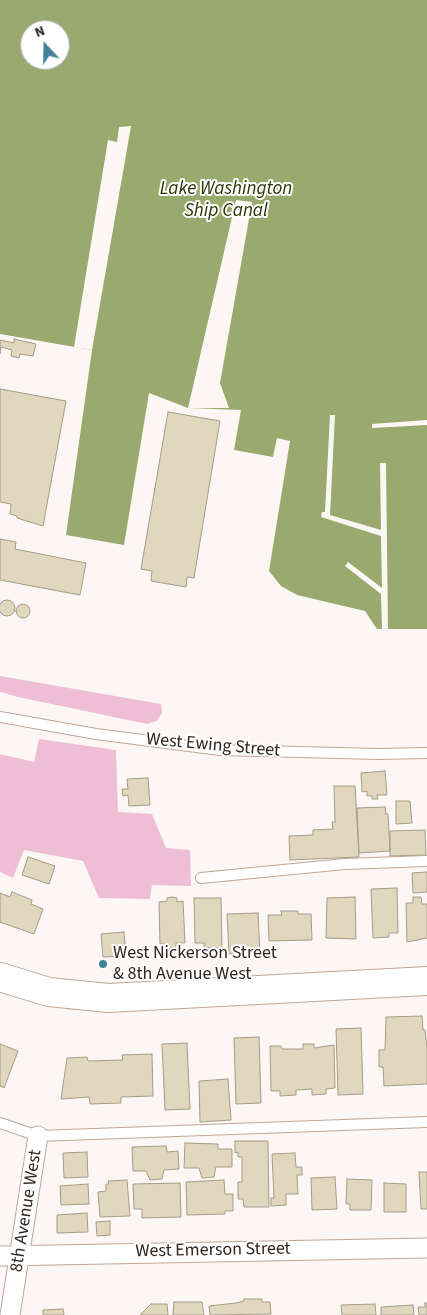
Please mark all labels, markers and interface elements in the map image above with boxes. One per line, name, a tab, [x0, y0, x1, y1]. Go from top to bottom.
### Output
north arrow	[20, 20, 70, 70]
text: N	[32, 21, 48, 43]
water label: Lake Washington Ship Canal	[160, 179, 292, 223]
street label: West Ewing Street	[145, 729, 281, 763]
place label: West Nickerson Street & 8th Avenue West	[113, 943, 277, 986]
marker: West Nickerson Street & 8th Avenue West	[97, 958, 109, 970]
street label: 8th Avenue West	[7, 1148, 47, 1274]
street label: West Emerson Street	[135, 1239, 291, 1263]

